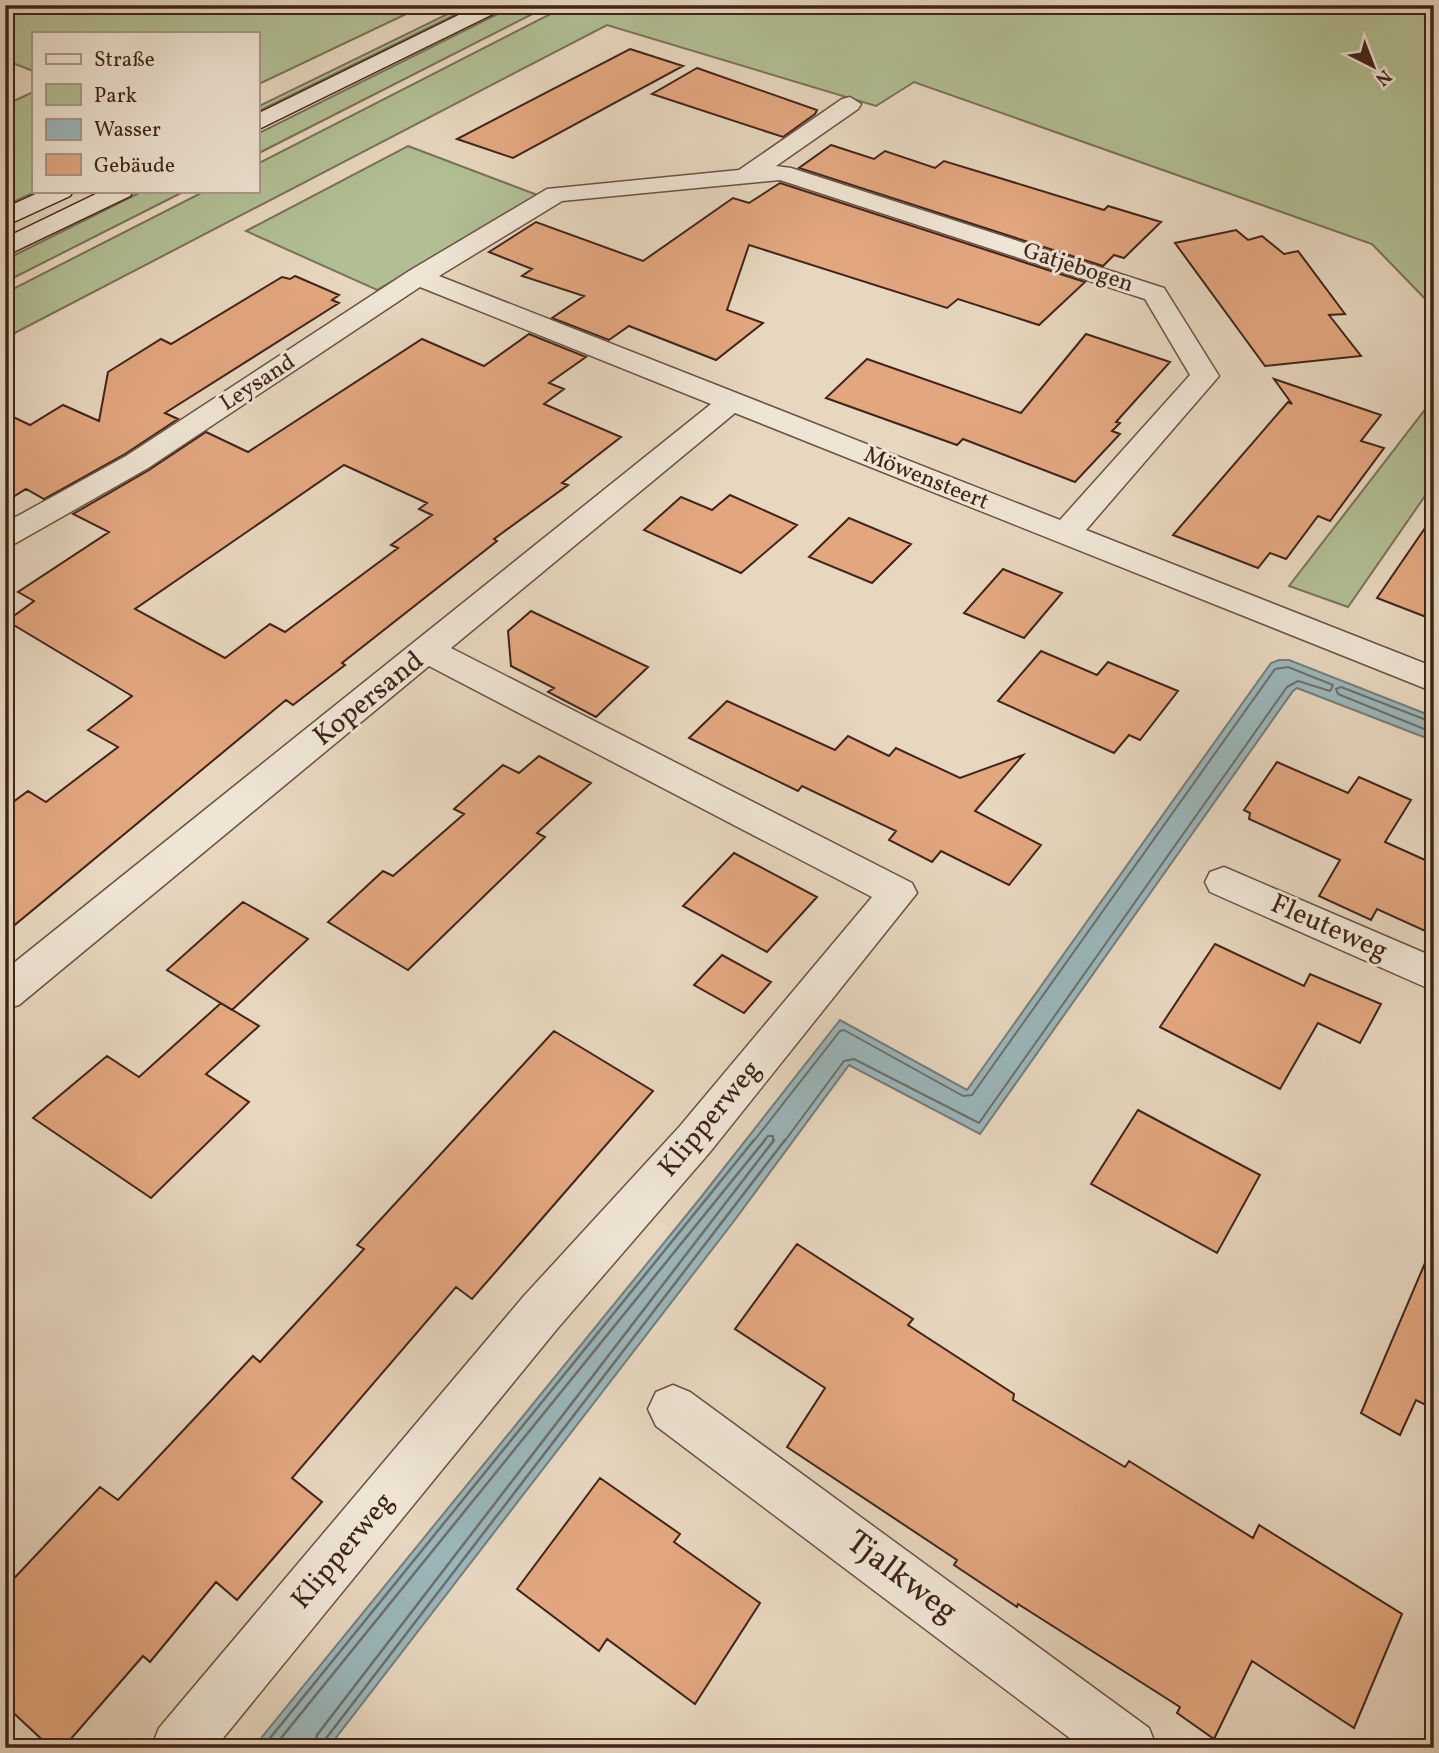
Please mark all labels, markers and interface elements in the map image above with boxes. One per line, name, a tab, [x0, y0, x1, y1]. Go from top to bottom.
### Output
legend	[32, 32, 259, 192]
north arrow	[1338, 32, 1408, 102]
text: Straße	[94, 46, 155, 75]
text: N	[1369, 63, 1397, 92]
text: Park	[94, 82, 137, 111]
text: Wasser	[94, 116, 161, 145]
text: Gebäude	[94, 152, 175, 181]
street label: Gatjebogen	[1019, 235, 1137, 301]
street label: Leysand	[214, 347, 302, 419]
street label: Möwensteert	[859, 439, 993, 519]
street label: Kopersand	[305, 642, 433, 756]
street label: Fleuteweg	[1264, 885, 1394, 971]
street label: Klipperweg	[649, 1052, 771, 1186]
street label: Klipperweg	[282, 1484, 404, 1618]
street label: Tjalkweg	[836, 1521, 966, 1635]

